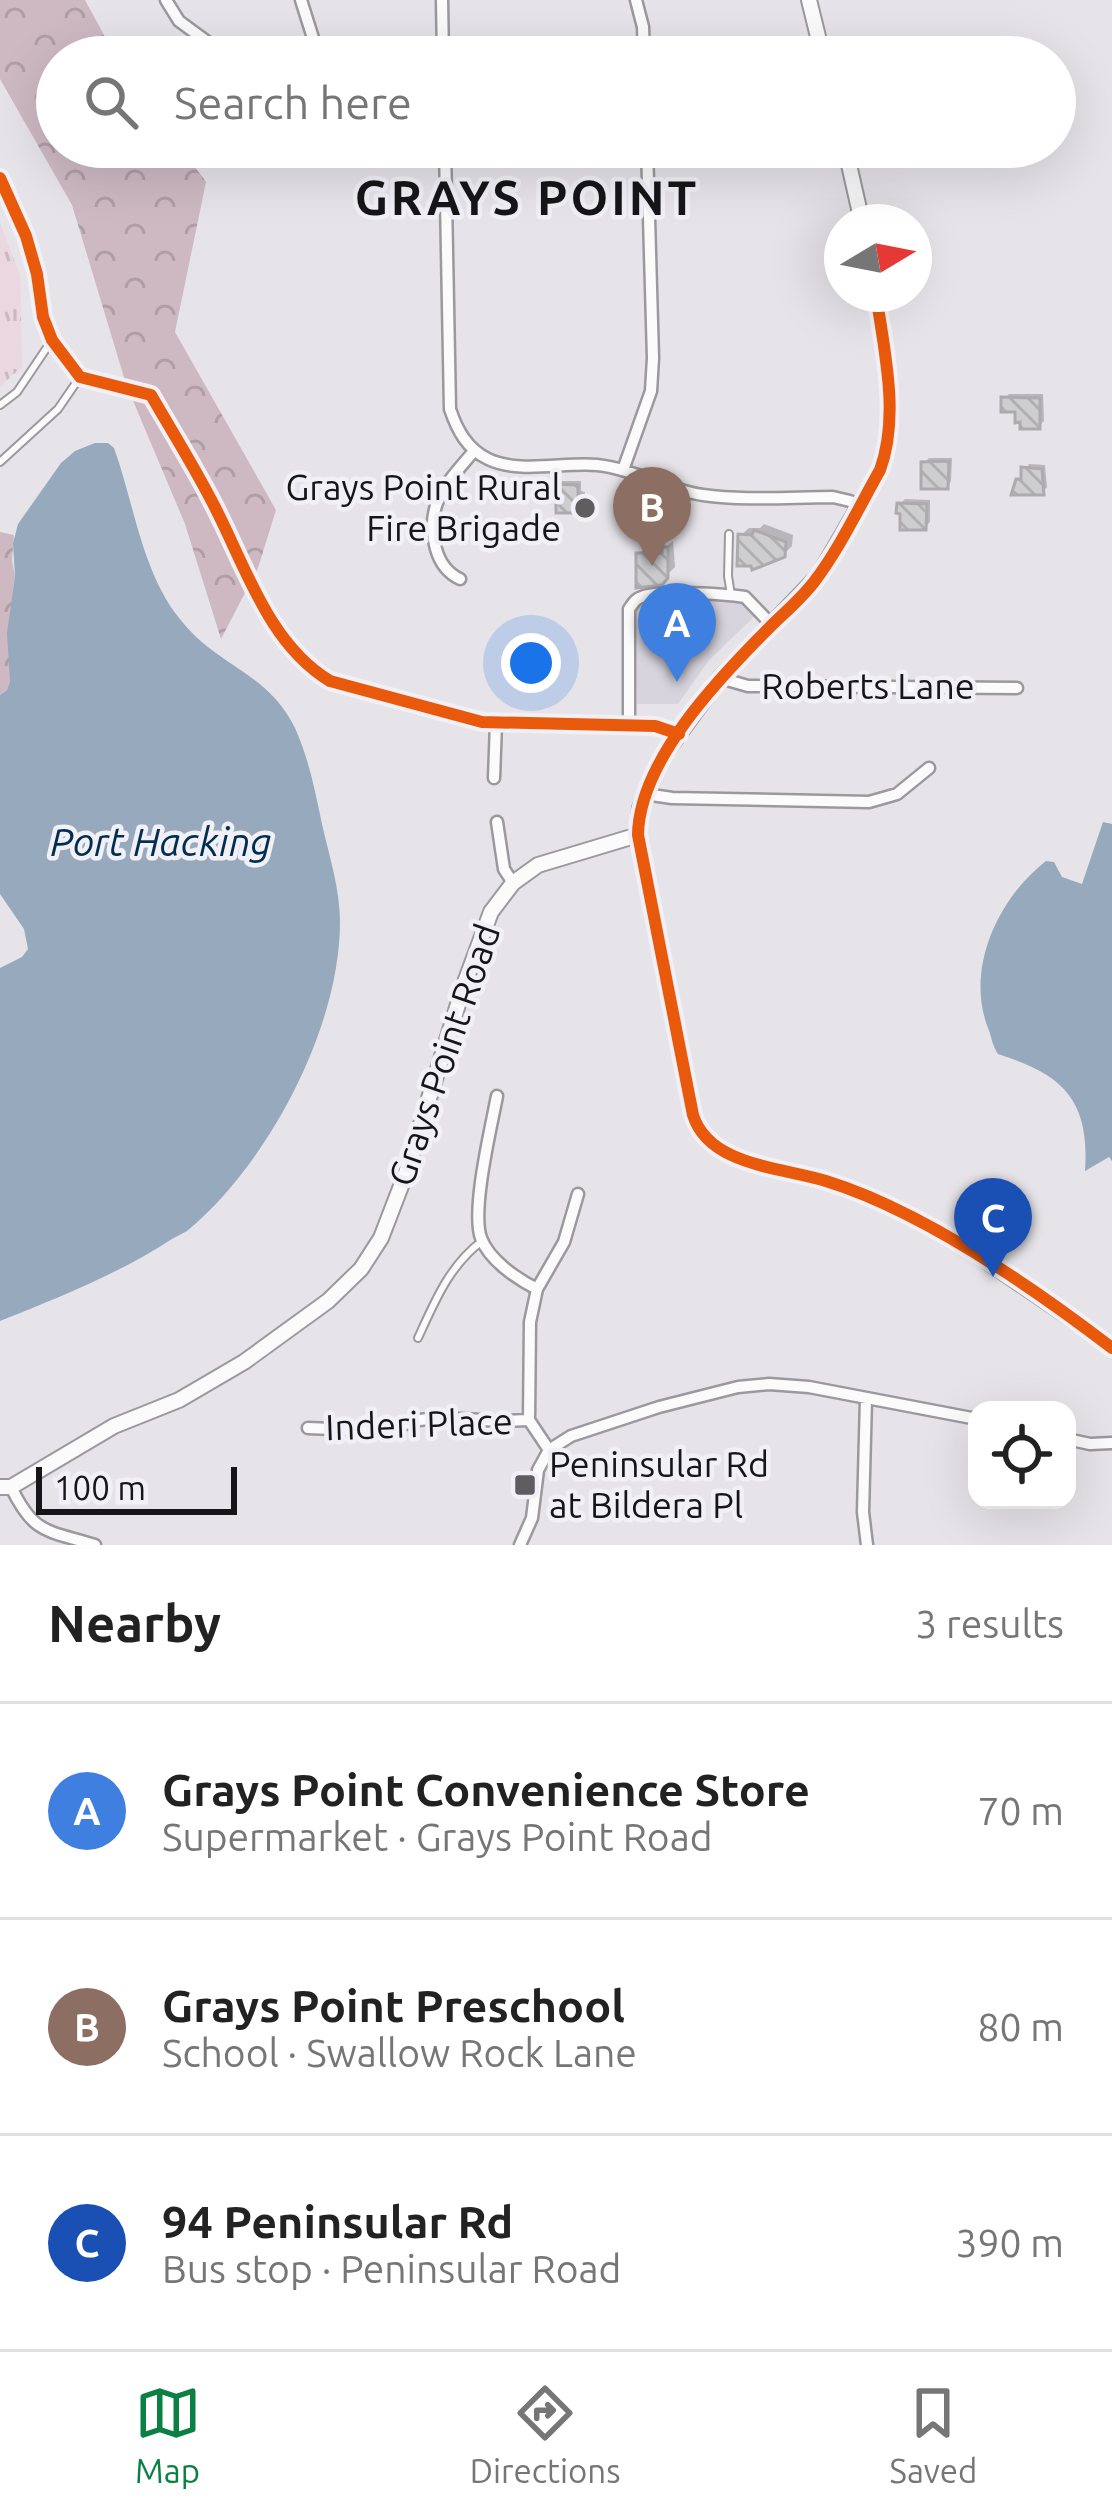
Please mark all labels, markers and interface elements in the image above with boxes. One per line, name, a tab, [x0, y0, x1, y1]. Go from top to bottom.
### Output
search box	[36, 36, 1076, 168]
icon: search	[78, 69, 144, 135]
text: Search here	[174, 77, 412, 128]
district label: GRAYS POINT	[355, 170, 699, 224]
north arrow	[824, 204, 932, 312]
place label: Grays Point Rural Fire Brigade	[285, 466, 561, 548]
pin: B	[613, 467, 691, 566]
marker: Grays Point Rural Fire Brigade	[572, 495, 598, 521]
pin: A	[638, 583, 716, 682]
your location	[501, 633, 561, 693]
street label: Roberts Lane	[761, 665, 975, 706]
water label: Port Hacking	[50, 820, 272, 863]
street label: Grays Point Road	[380, 919, 508, 1191]
pin: C	[954, 1178, 1032, 1277]
street label: Inderi Place	[325, 1400, 513, 1447]
map controls	[968, 1401, 1076, 1509]
button: locate	[968, 1401, 1076, 1509]
place label: Peninsular Rd at Bildera Pl	[549, 1443, 769, 1525]
scale bar	[36, 1461, 237, 1514]
text: 100 m	[54, 1469, 146, 1506]
marker: Peninsular Rd at Bildera Pl	[512, 1472, 538, 1498]
text: Nearby	[48, 1594, 221, 1652]
text: 3 results	[915, 1602, 1064, 1645]
text: Grays Point Convenience Store	[162, 1764, 810, 1815]
text: A	[73, 1789, 101, 1832]
text: 70 m	[977, 1789, 1064, 1832]
text: Supermarket · Grays Point Road	[162, 1815, 713, 1858]
text: Grays Point Preschool	[162, 1980, 625, 2031]
text: B	[74, 2005, 100, 2048]
text: 80 m	[977, 2005, 1064, 2048]
text: School · Swallow Rock Lane	[162, 2031, 637, 2074]
text: 94 Peninsular Rd	[162, 2196, 513, 2247]
text: C	[75, 2221, 99, 2264]
text: 390 m	[955, 2221, 1064, 2264]
text: Bus stop · Peninsular Road	[162, 2247, 621, 2290]
tab: Map	[135, 2380, 201, 2489]
tab: Directions	[470, 2380, 620, 2489]
tab: Saved	[890, 2380, 977, 2489]

